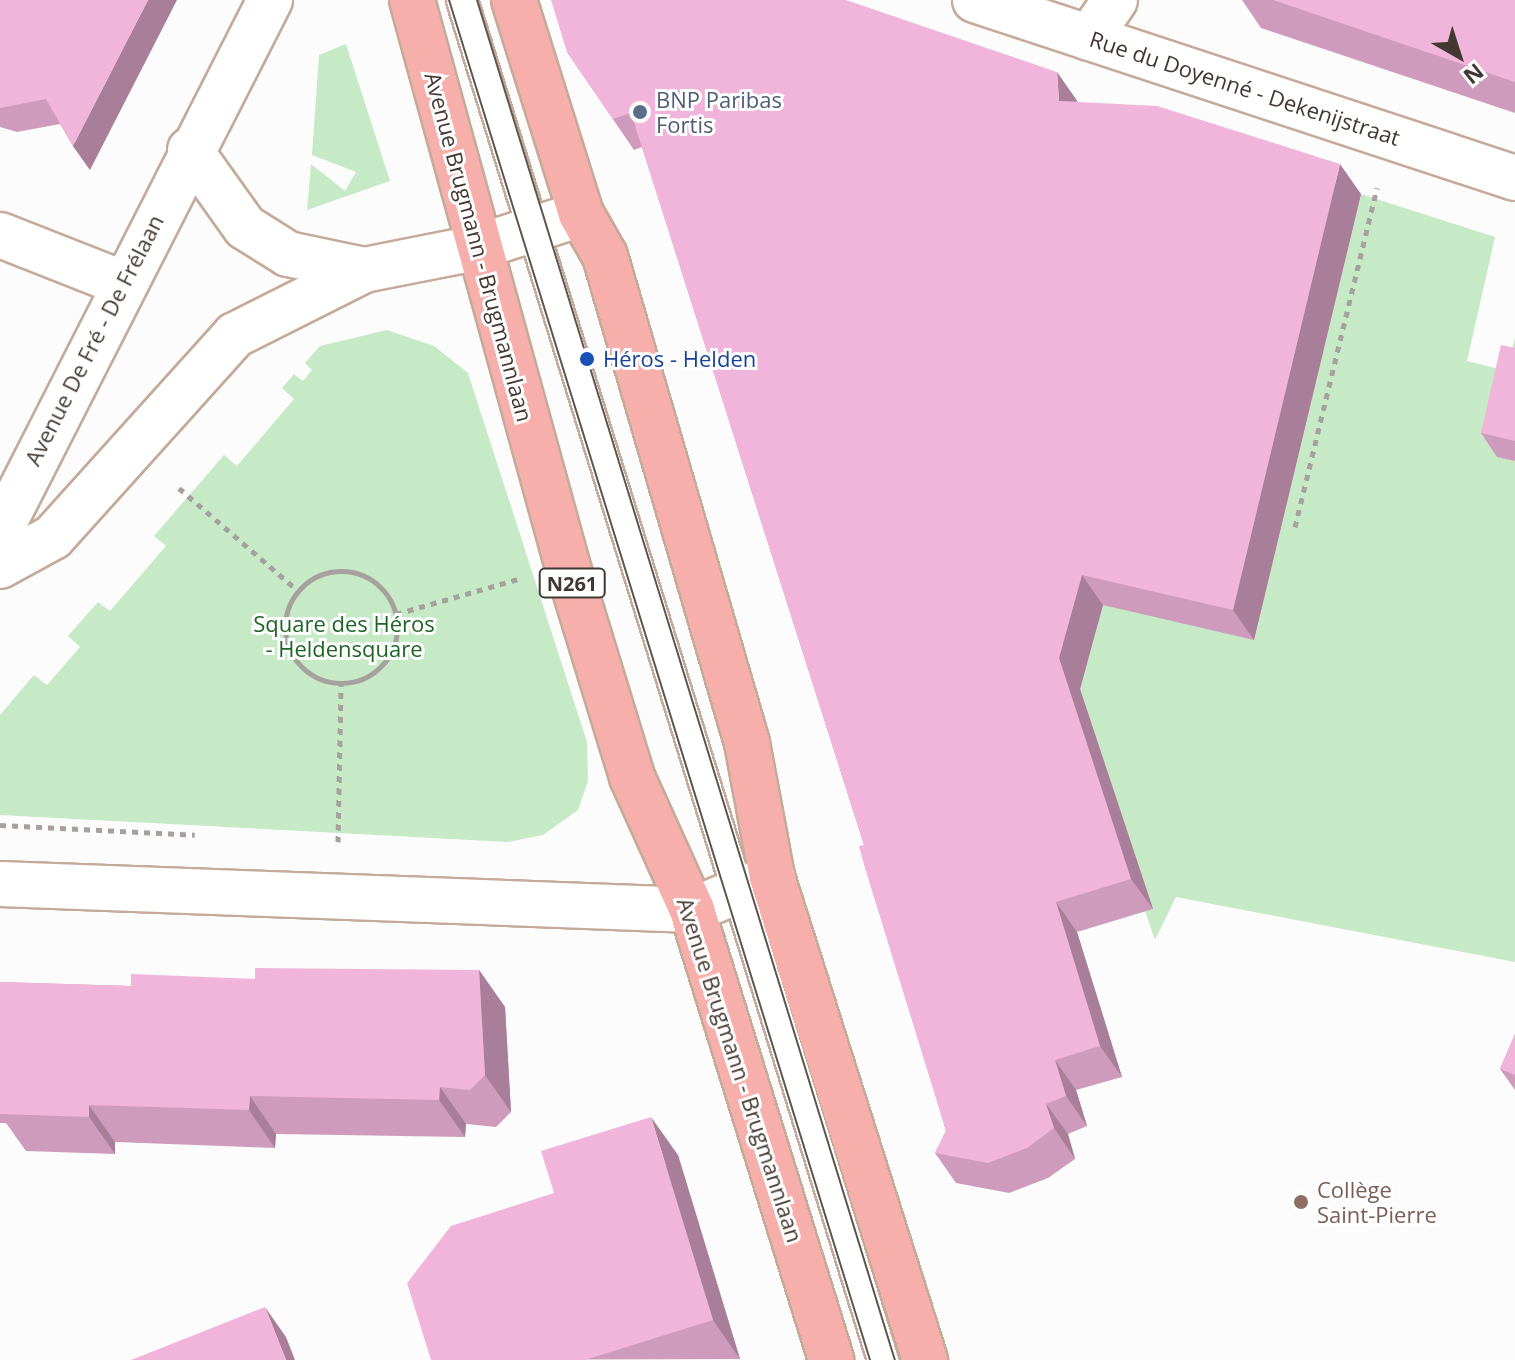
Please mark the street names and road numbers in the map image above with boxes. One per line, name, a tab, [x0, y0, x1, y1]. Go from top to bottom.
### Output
street label: Rue du Doyenné - Dekenijstraat	[1087, 25, 1403, 151]
street label: Avenue Brugmann - Brugmannlaan	[420, 69, 538, 425]
street label: Avenue De Fré - De Frélaan	[19, 210, 169, 470]
road number: N261	[538, 567, 606, 599]
street label: Avenue Brugmann - Brugmannlaan	[672, 894, 808, 1246]

